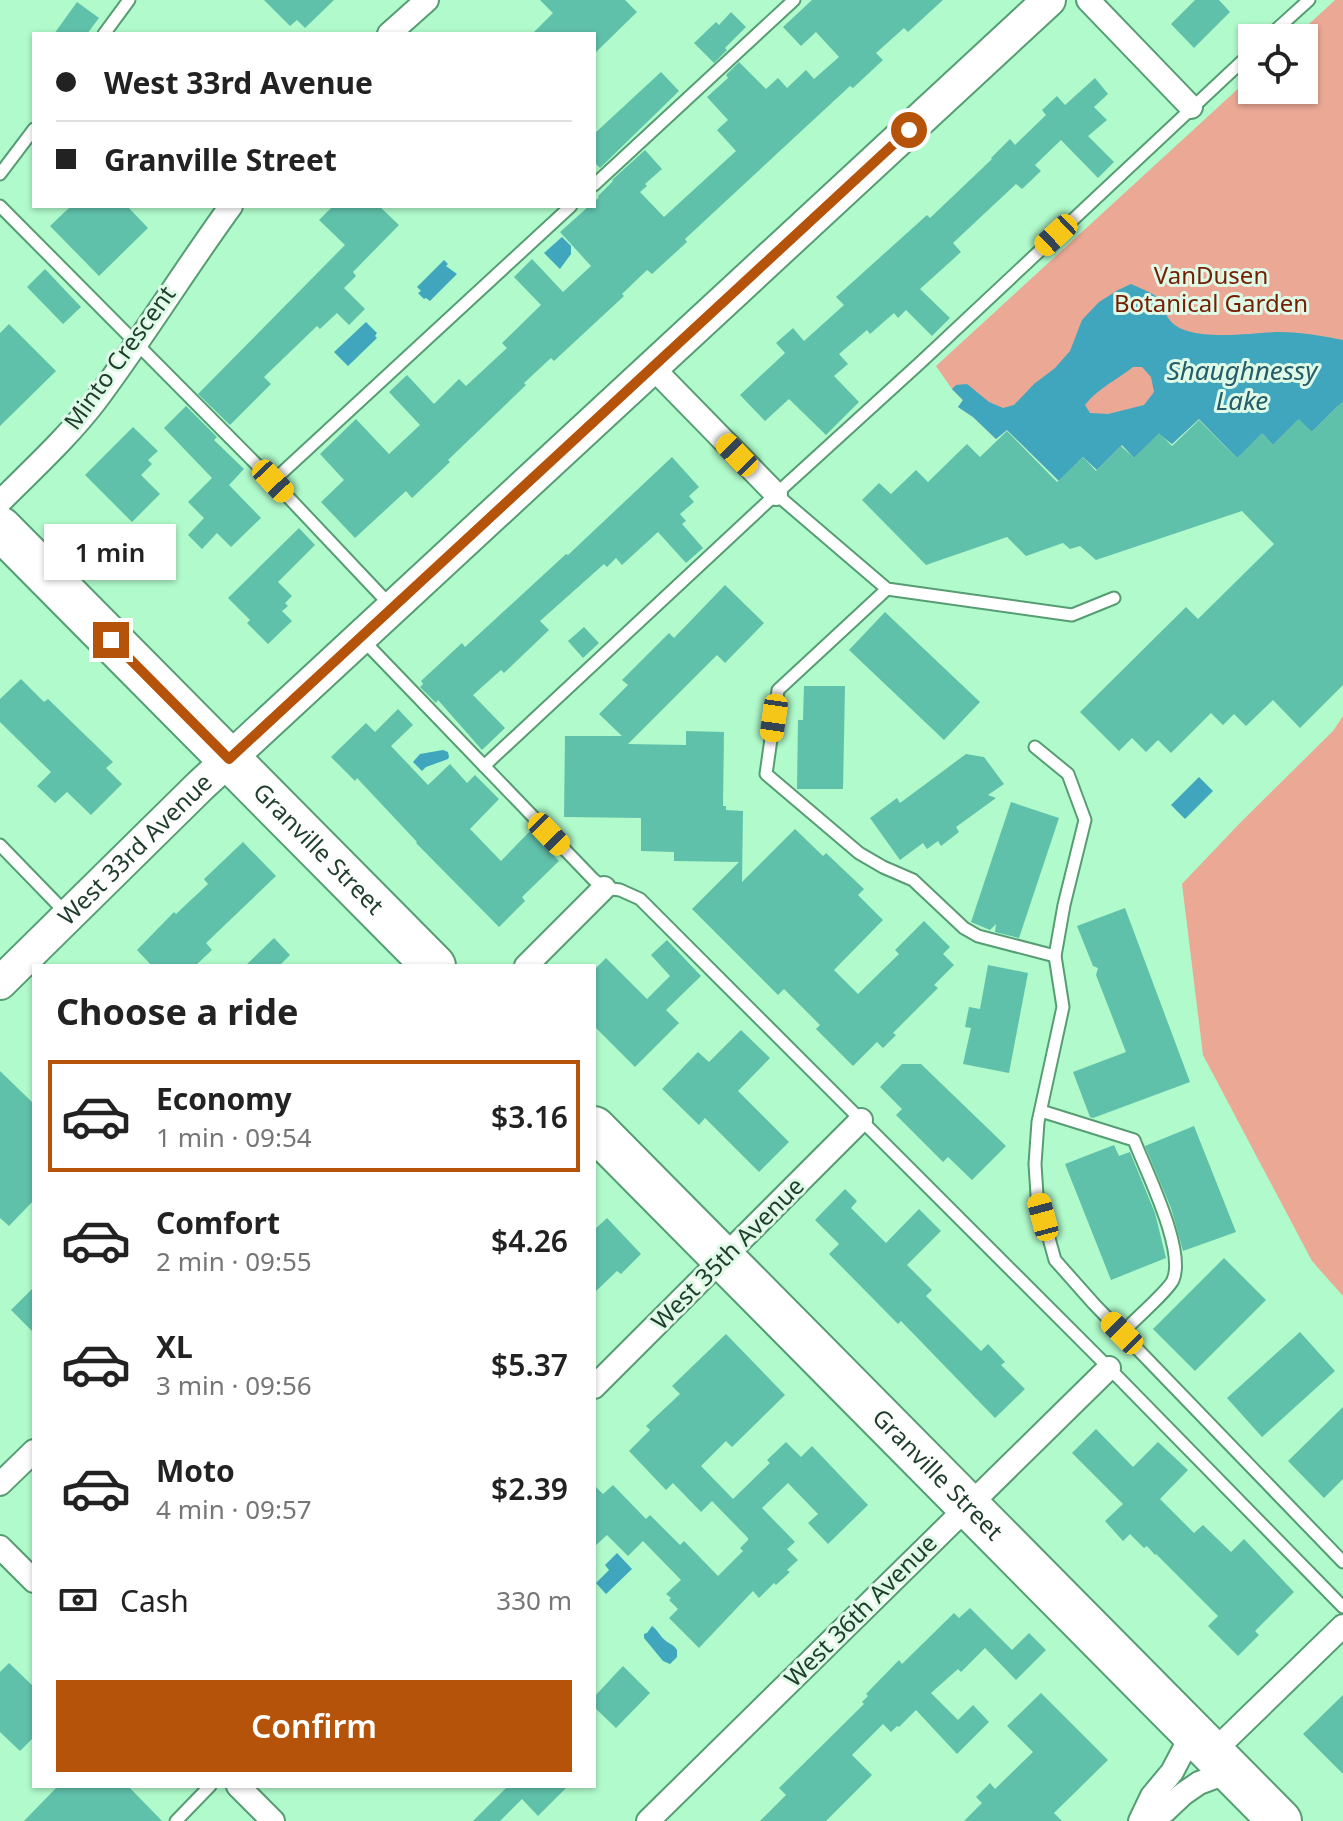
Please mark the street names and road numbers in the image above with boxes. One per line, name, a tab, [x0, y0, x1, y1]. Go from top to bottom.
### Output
street label: Minto Crescent	[55, 278, 182, 436]
street label: West 33rd Avenue	[50, 765, 218, 932]
street label: Granville Street	[247, 775, 392, 921]
street label: West 35th Avenue	[643, 1169, 810, 1336]
street label: Granville Street	[866, 1401, 1011, 1547]
street label: West 36th Avenue	[776, 1526, 943, 1693]

